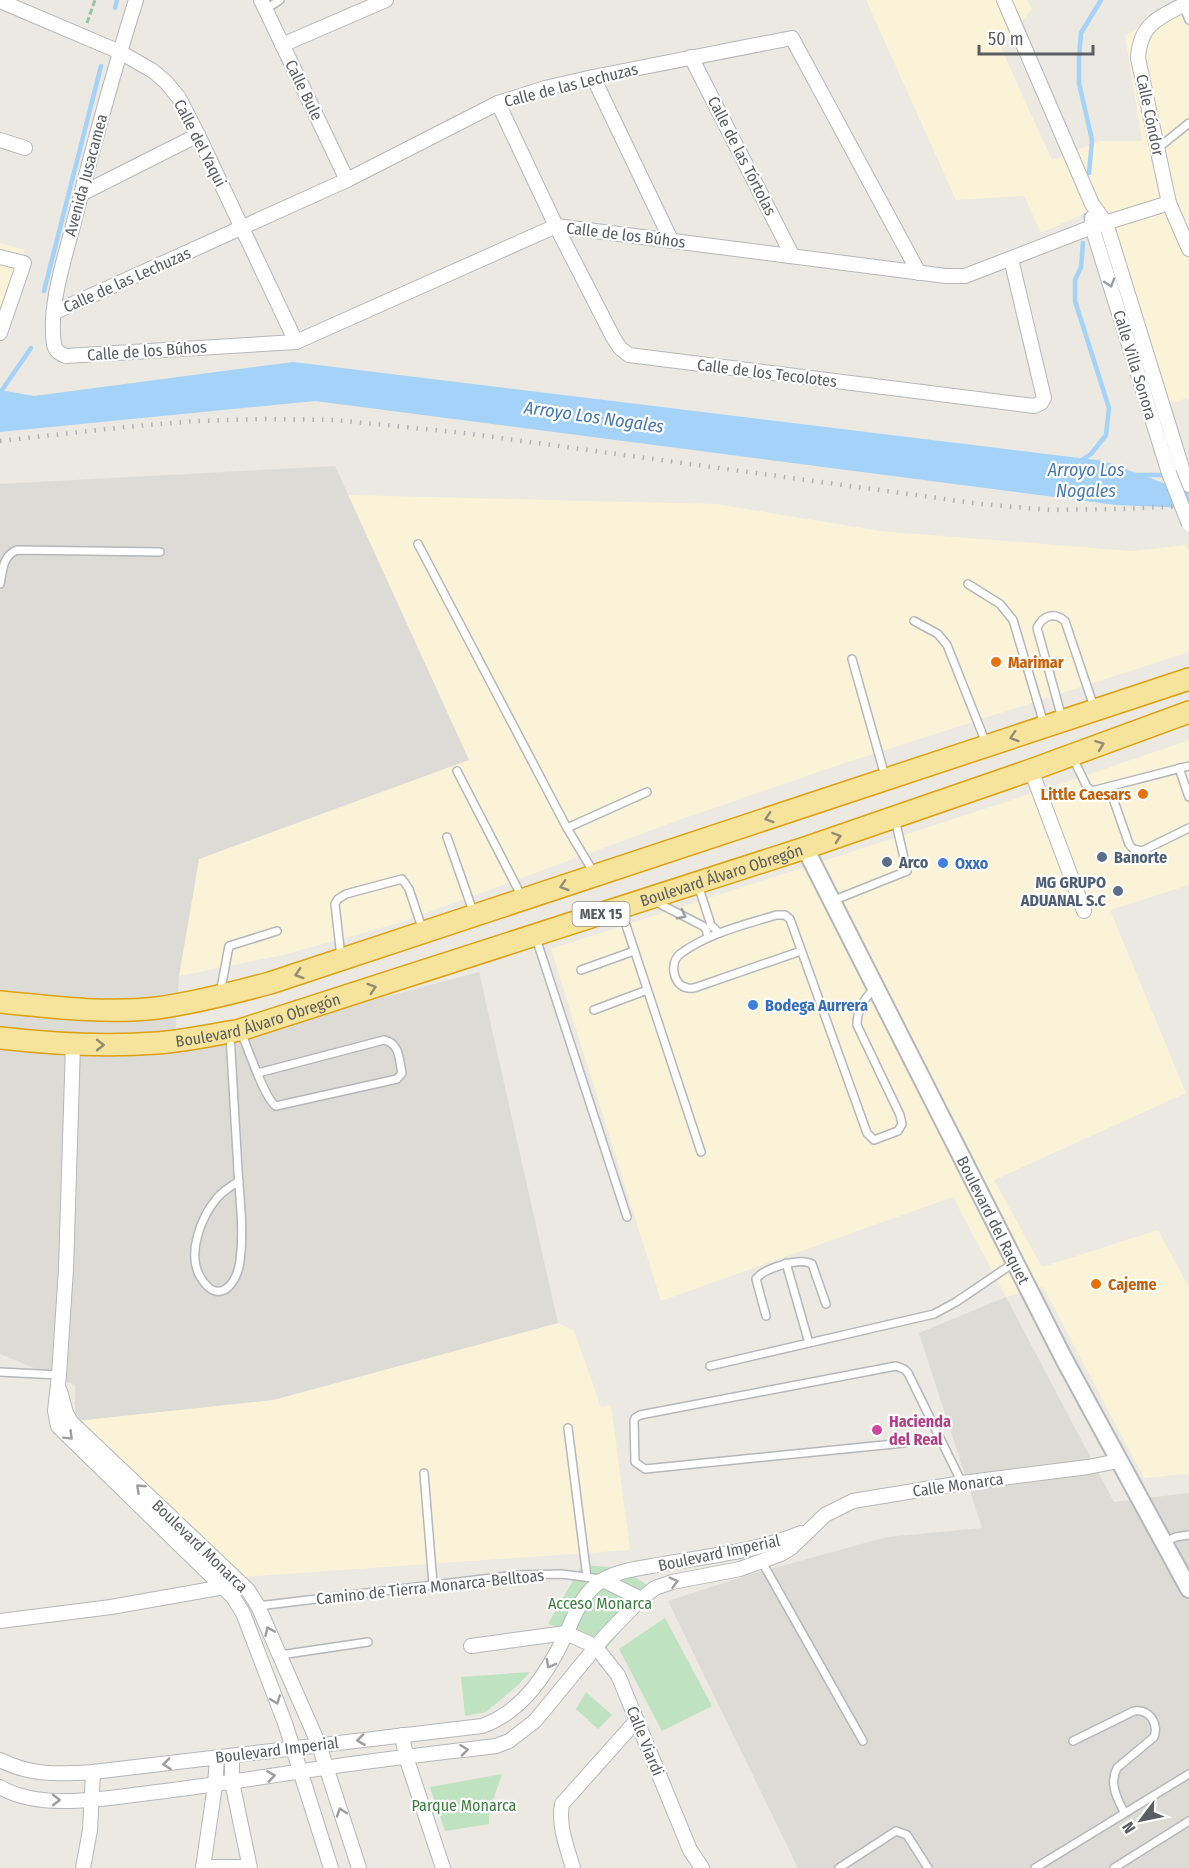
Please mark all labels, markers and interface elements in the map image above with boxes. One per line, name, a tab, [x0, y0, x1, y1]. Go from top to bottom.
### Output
scale bar	[979, 18, 1093, 56]
text: 50 m	[988, 28, 1024, 50]
street label: Calle Bule	[281, 57, 327, 123]
street label: Calle de las Lechuzas	[502, 59, 640, 111]
street label: Calle Cóndor	[1132, 72, 1168, 158]
street label: Calle de las Tórtolas	[704, 93, 780, 219]
street label: Calle del Yaqui	[170, 96, 230, 190]
street label: Avenida Jusacamea	[61, 112, 111, 238]
street label: Calle de los Búhos	[565, 218, 687, 252]
street label: Calle de las Lechuzas	[60, 243, 194, 317]
one-way arrow	[1102, 277, 1115, 288]
street label: Calle Villa Sonora	[1109, 308, 1161, 422]
street label: Calle de los Búhos	[87, 337, 208, 365]
street label: Calle de los Tecolotes	[696, 355, 838, 391]
water label: Arroyo Los Nogales	[522, 396, 666, 438]
water label: Arroyo Los Nogales	[1047, 459, 1125, 502]
place label: Marimar	[1008, 653, 1064, 672]
marker: Marimar	[989, 655, 1003, 669]
one-way arrow	[1009, 729, 1020, 742]
one-way arrow	[1094, 740, 1105, 752]
place label: Little Caesars	[1041, 785, 1131, 804]
marker: Little Caesars	[1136, 787, 1150, 801]
one-way arrow	[764, 810, 775, 823]
one-way arrow	[831, 831, 842, 844]
street label: Boulevard Álvaro Obregón	[637, 840, 805, 910]
place label: Banorte	[1114, 848, 1167, 867]
marker: Banorte	[1095, 850, 1109, 864]
place label: Arco	[898, 853, 929, 872]
place label: Oxxo	[955, 854, 989, 873]
marker: Arco	[880, 855, 894, 869]
marker: Oxxo	[936, 856, 950, 870]
place label: MG GRUPO ADUANAL S.C	[1020, 873, 1107, 910]
one-way arrow	[559, 878, 570, 891]
marker: MG GRUPO ADUANAL S.C	[1111, 884, 1125, 898]
road number: MEX 15	[572, 902, 630, 926]
one-way arrow	[675, 908, 686, 919]
one-way arrow	[294, 966, 305, 979]
one-way arrow	[366, 983, 377, 996]
street label: Boulevard Álvaro Obregón	[174, 989, 343, 1051]
place label: Bodega Aurrera	[765, 996, 868, 1015]
marker: Bodega Aurrera	[746, 998, 760, 1012]
one-way arrow	[96, 1039, 105, 1051]
street label: Boulevard del Raquet	[953, 1153, 1034, 1288]
place label: Cajeme	[1108, 1275, 1157, 1294]
marker: Cajeme	[1089, 1277, 1103, 1291]
place label: Hacienda del Real	[889, 1412, 951, 1449]
marker: Hacienda del Real	[870, 1423, 884, 1437]
one-way arrow	[61, 1429, 72, 1440]
street label: Calle Monarca	[911, 1469, 1005, 1501]
one-way arrow	[136, 1484, 147, 1495]
street label: Boulevard Monarca	[148, 1496, 252, 1597]
street label: Boulevard Imperial	[656, 1531, 782, 1575]
street label: Camino de Tierra Monarca-Belltoas	[315, 1566, 545, 1608]
one-way arrow	[668, 1577, 679, 1589]
park label: Acceso Monarca	[548, 1594, 652, 1613]
one-way arrow	[265, 1627, 277, 1638]
one-way arrow	[545, 1658, 557, 1669]
one-way arrow	[269, 1694, 282, 1705]
street label: Calle Viardi	[622, 1703, 668, 1779]
street label: Boulevard Imperial	[214, 1733, 340, 1767]
one-way arrow	[356, 1733, 366, 1746]
one-way arrow	[459, 1745, 469, 1757]
one-way arrow	[163, 1757, 172, 1769]
one-way arrow	[265, 1770, 275, 1783]
north arrow	[1111, 1790, 1171, 1850]
one-way arrow	[52, 1794, 61, 1806]
park label: Parque Monarca	[412, 1796, 517, 1815]
one-way arrow	[336, 1807, 348, 1818]
text: N	[1118, 1819, 1139, 1837]

